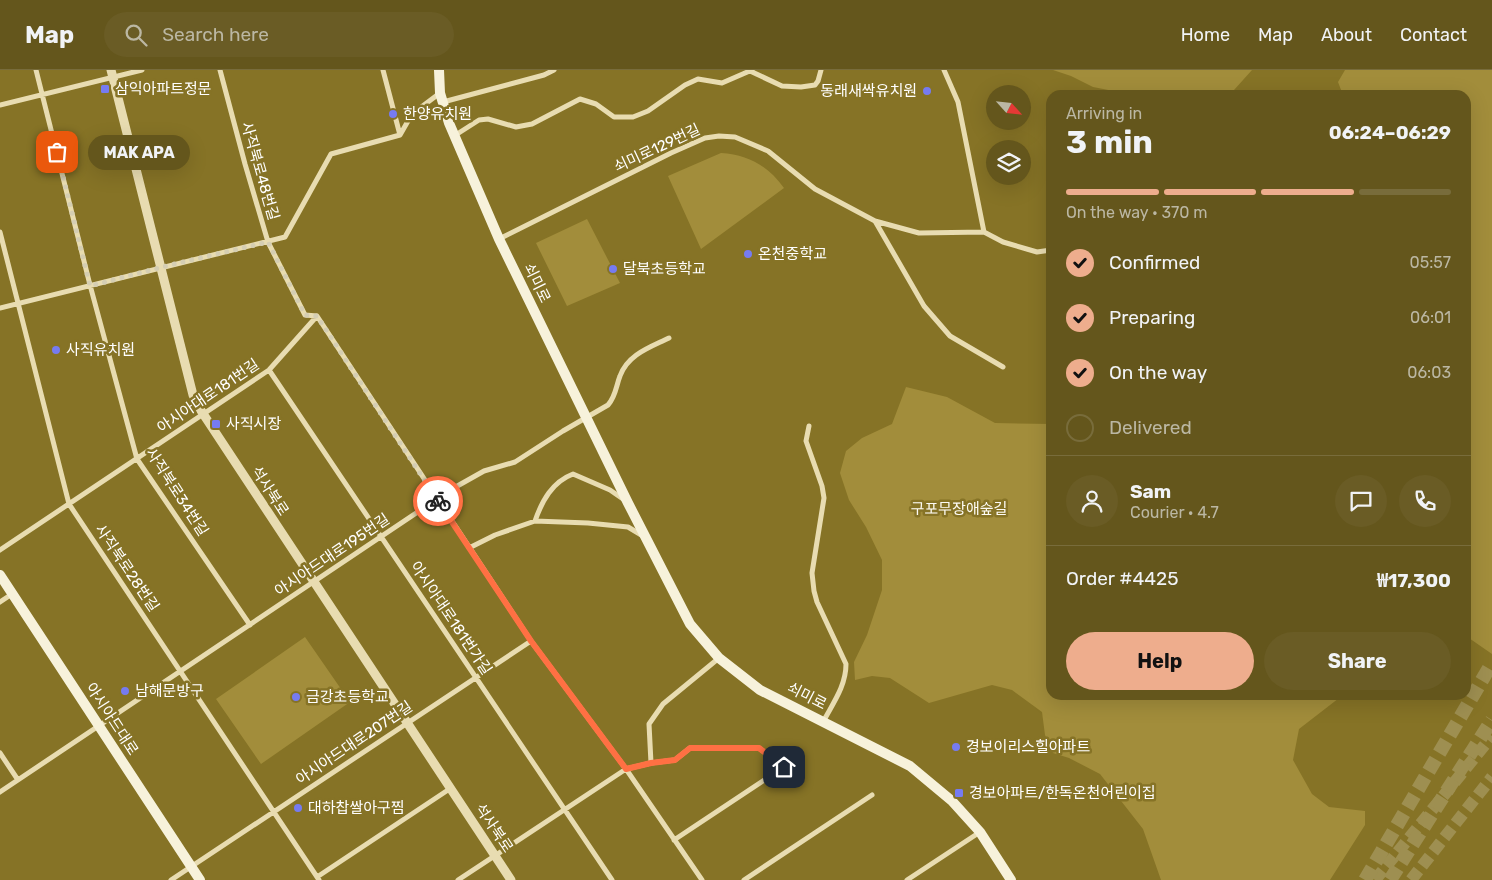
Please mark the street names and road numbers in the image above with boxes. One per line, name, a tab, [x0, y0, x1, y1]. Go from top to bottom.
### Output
street label: 사직북로48번길	[237, 120, 283, 222]
street label: 쇠미로129번길	[611, 120, 703, 176]
street label: 쇠미로	[520, 260, 554, 306]
street label: 아시아대로181번길	[154, 355, 262, 437]
street label: 사직북로34번길	[142, 445, 212, 539]
street label: 석사북로	[247, 463, 293, 519]
street label: 아시아드대로195번길	[271, 510, 393, 600]
street label: 사직북로28번길	[91, 521, 163, 615]
street label: 아시아대로181번가길	[406, 558, 496, 678]
street label: 아시아드대로	[82, 679, 142, 759]
street label: 쇠미로	[784, 679, 830, 713]
street label: 아시아드대로207번길	[292, 697, 416, 789]
street label: 석사북로	[471, 800, 517, 856]

